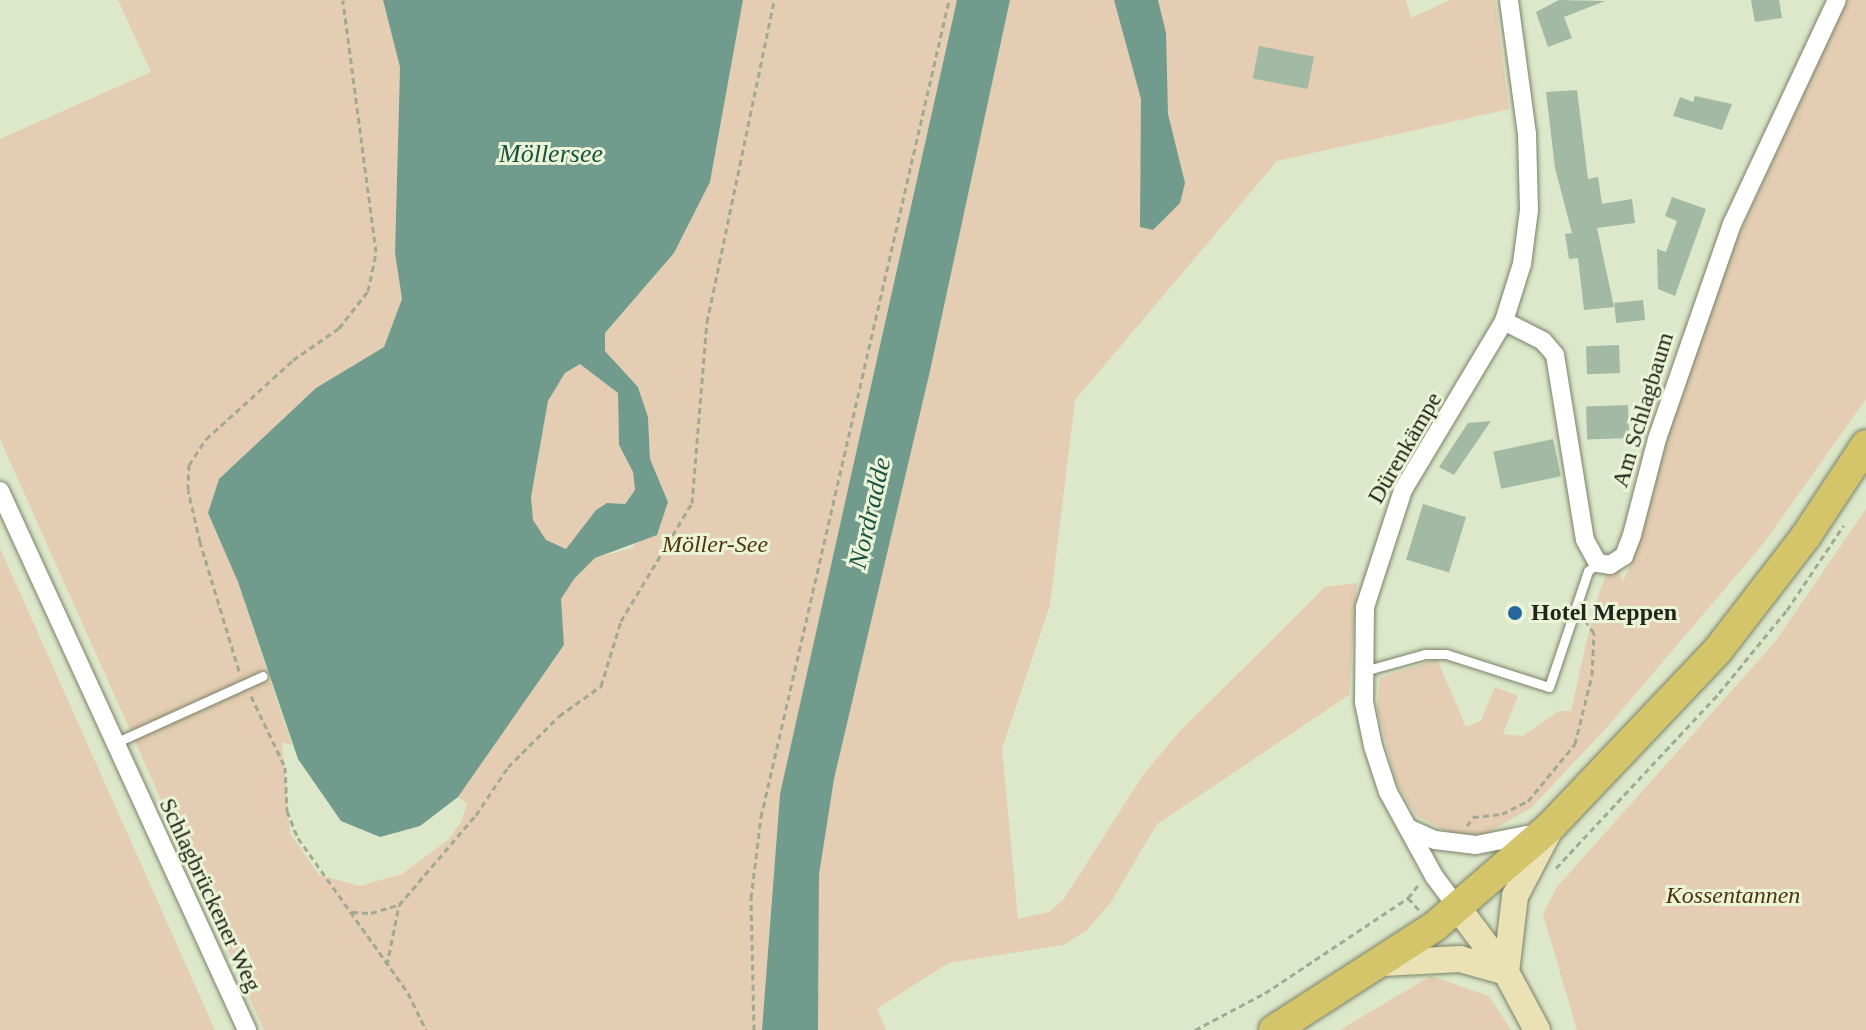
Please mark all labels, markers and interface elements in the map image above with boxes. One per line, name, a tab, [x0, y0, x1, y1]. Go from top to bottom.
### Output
water label: Möllersee	[499, 138, 603, 170]
street label: Am Schlagbaum	[1606, 329, 1680, 491]
street label: Dürenkämpe	[1362, 387, 1448, 509]
water label: Nordradde	[842, 454, 898, 572]
park label: Möller-See	[662, 531, 768, 559]
place label: Hotel Meppen	[1531, 599, 1677, 627]
marker: Hotel Meppen	[1506, 604, 1524, 622]
street label: Schlagbrückener Weg	[152, 793, 268, 997]
park label: Kossentannen	[1666, 882, 1800, 910]

